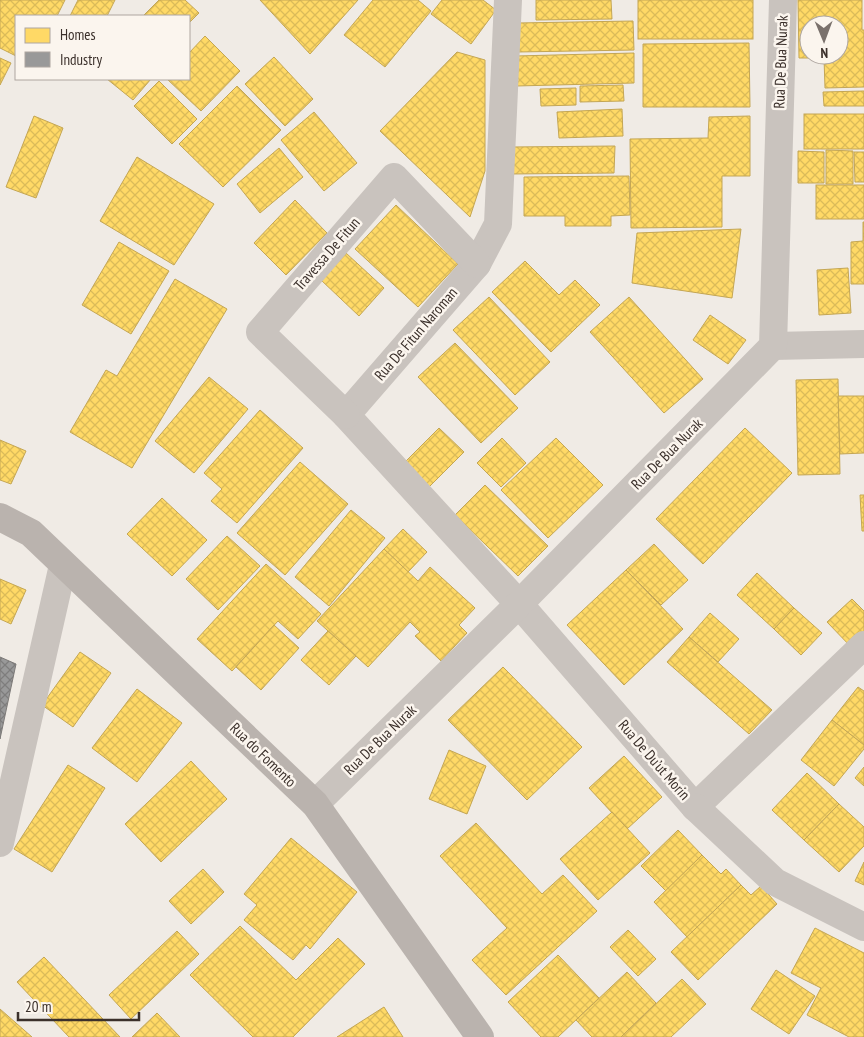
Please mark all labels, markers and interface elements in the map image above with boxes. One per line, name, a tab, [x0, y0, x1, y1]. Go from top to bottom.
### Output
legend	[15, 15, 190, 80]
street label: Rua De Bua Nurak	[769, 15, 792, 109]
north arrow	[799, 15, 849, 65]
text: Homes	[60, 25, 96, 44]
text: N	[820, 44, 828, 62]
text: Industry	[60, 50, 102, 69]
street label: Travessa De Fitun	[290, 213, 364, 294]
street label: Rua De Fitun Naroman	[370, 283, 461, 384]
street label: Rua De Bua Nurak	[627, 414, 707, 493]
street label: Rua De Bua Nurak	[339, 700, 420, 779]
street label: Rua De Du’ut Morin	[614, 716, 694, 804]
street label: Rua do Fomento	[226, 718, 300, 791]
scale bar	[18, 990, 139, 1022]
text: 20 m	[25, 997, 51, 1016]

